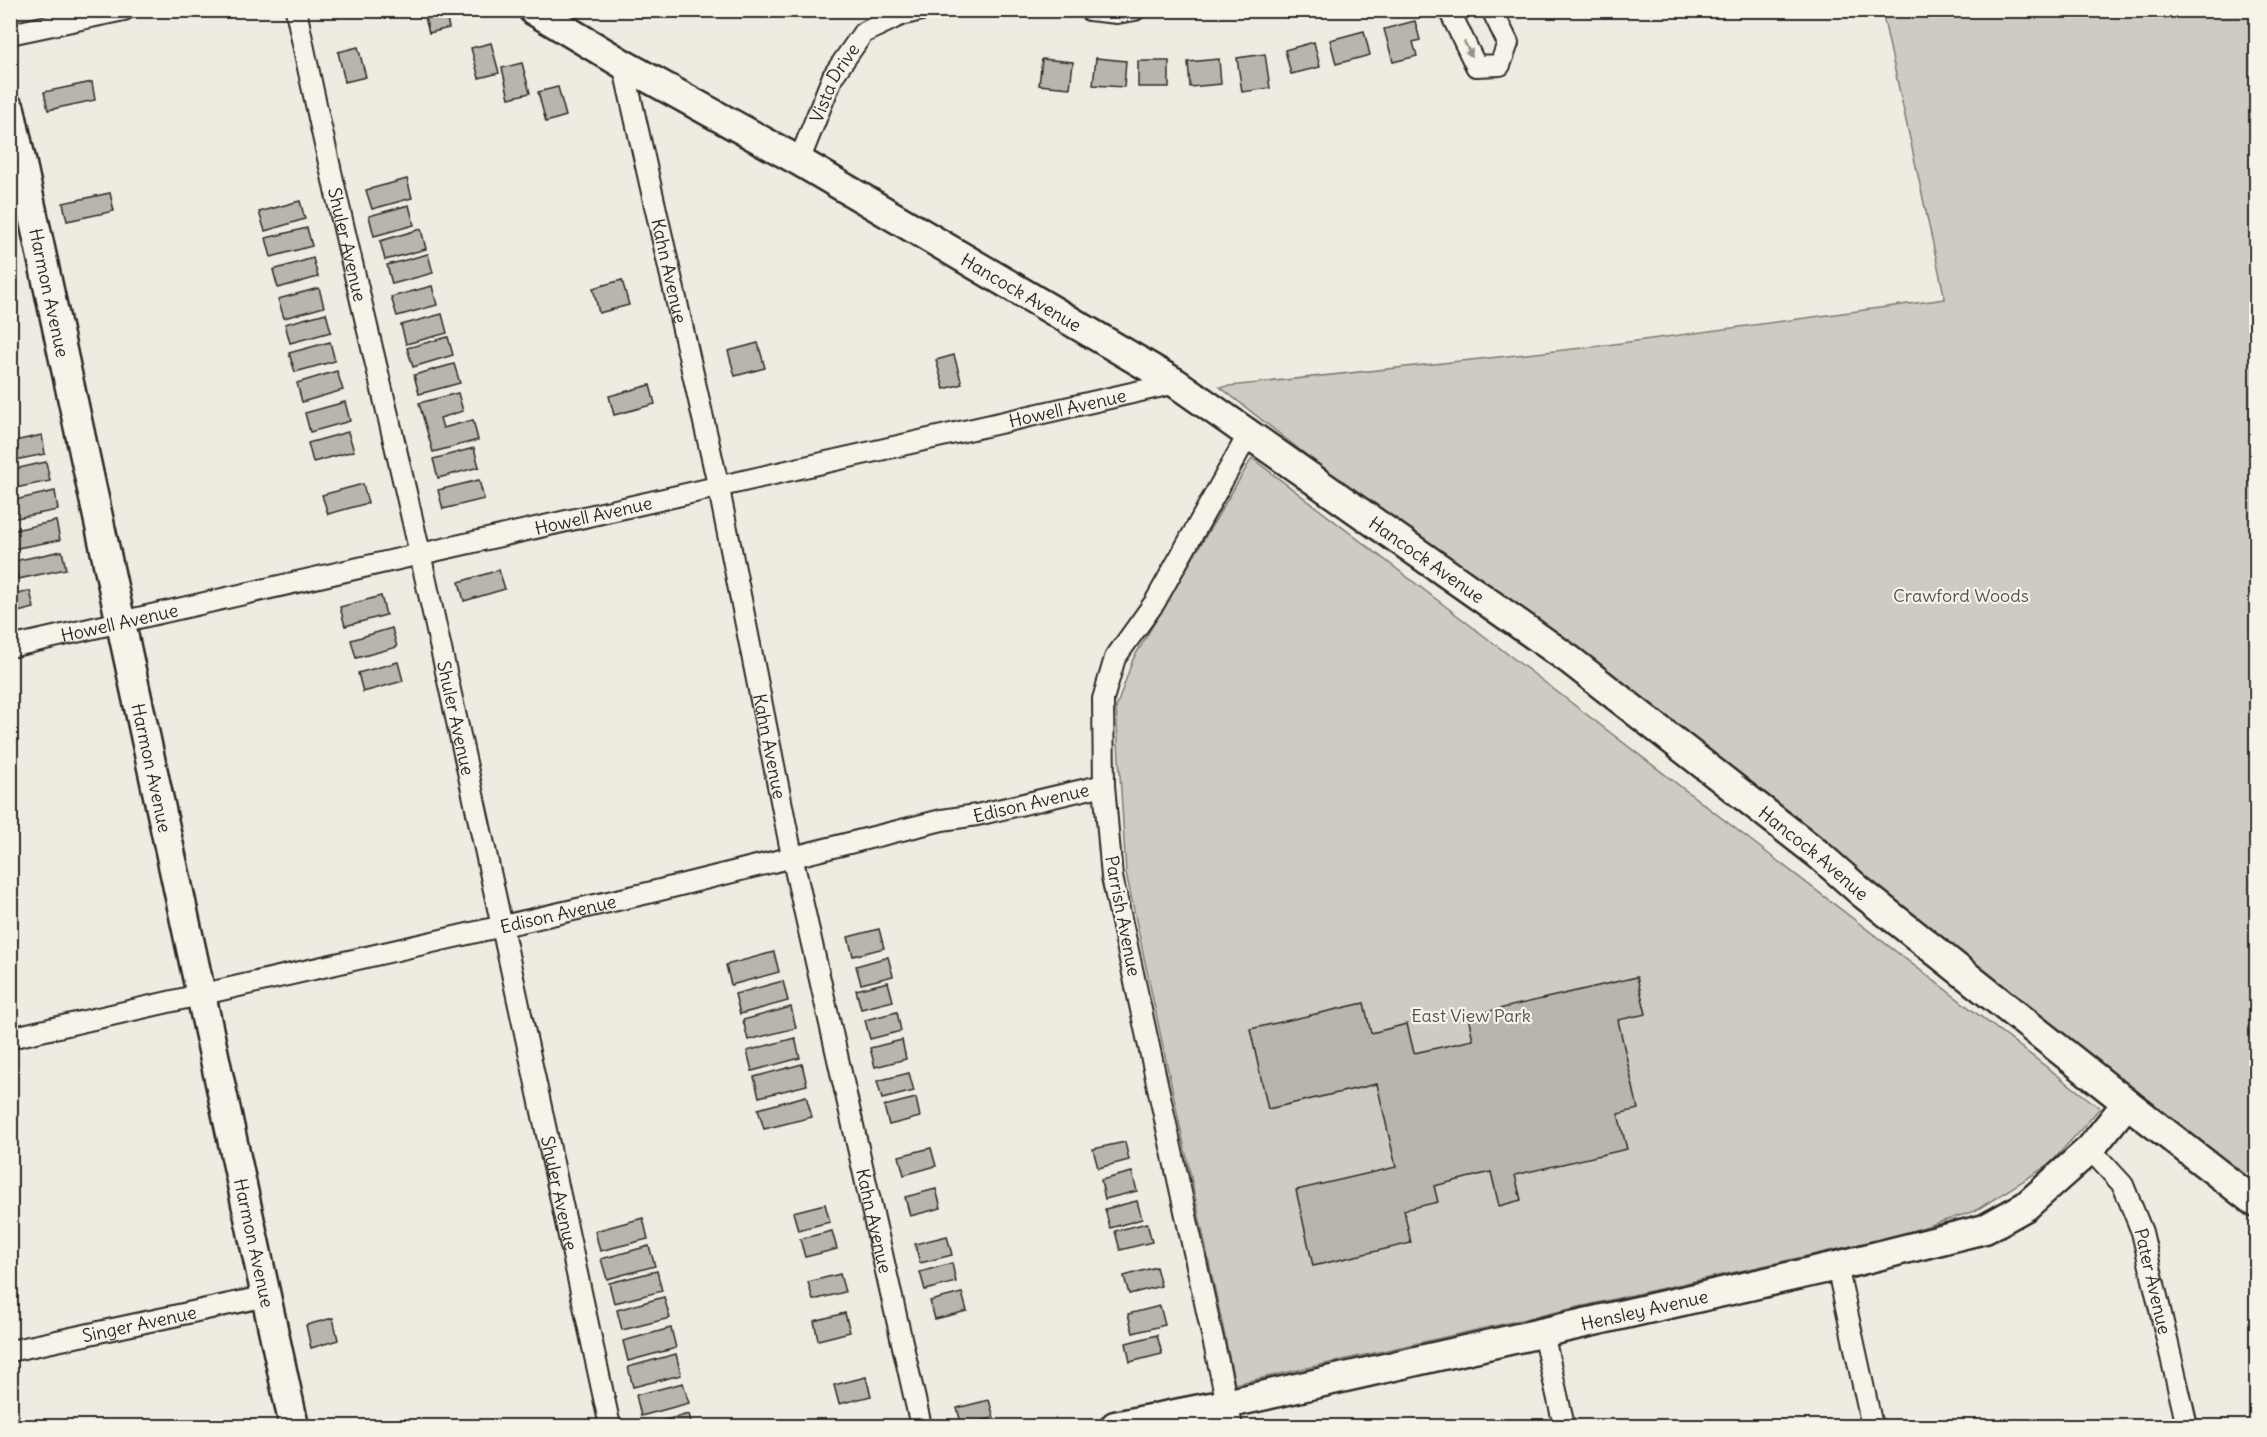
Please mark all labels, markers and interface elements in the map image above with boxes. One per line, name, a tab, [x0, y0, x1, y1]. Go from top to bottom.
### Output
street label: Vista Drive	[804, 38, 864, 126]
one-way arrow	[1463, 40, 1472, 57]
street label: Shuler Avenue	[323, 185, 372, 304]
street label: Kahn Avenue	[647, 216, 693, 325]
street label: Harmon Avenue	[25, 226, 75, 360]
street label: Hancock Avenue	[957, 248, 1086, 336]
street label: Howell Avenue	[1006, 383, 1128, 432]
street label: Howell Avenue	[532, 491, 654, 539]
street label: Hancock Avenue	[1365, 511, 1489, 608]
park label: Crawford Woods	[1893, 584, 2029, 607]
street label: Howell Avenue	[58, 598, 180, 647]
street label: Shuler Avenue	[433, 659, 480, 777]
street label: Kahn Avenue	[748, 692, 792, 801]
street label: Harmon Avenue	[127, 701, 177, 835]
street label: Edison Avenue	[971, 777, 1091, 827]
street label: Hancock Avenue	[1754, 801, 1873, 905]
street label: Parrish Avenue	[1100, 854, 1146, 978]
street label: Edison Avenue	[498, 889, 618, 938]
park label: East View Park	[1411, 1004, 1531, 1027]
street label: Shuler Avenue	[536, 1134, 583, 1252]
street label: Kahn Avenue	[852, 1166, 898, 1275]
street label: Harmon Avenue	[229, 1176, 280, 1310]
street label: Pater Avenue	[2130, 1226, 2177, 1337]
street label: Hensley Avenue	[1578, 1284, 1710, 1335]
street label: Singer Avenue	[80, 1300, 198, 1347]

